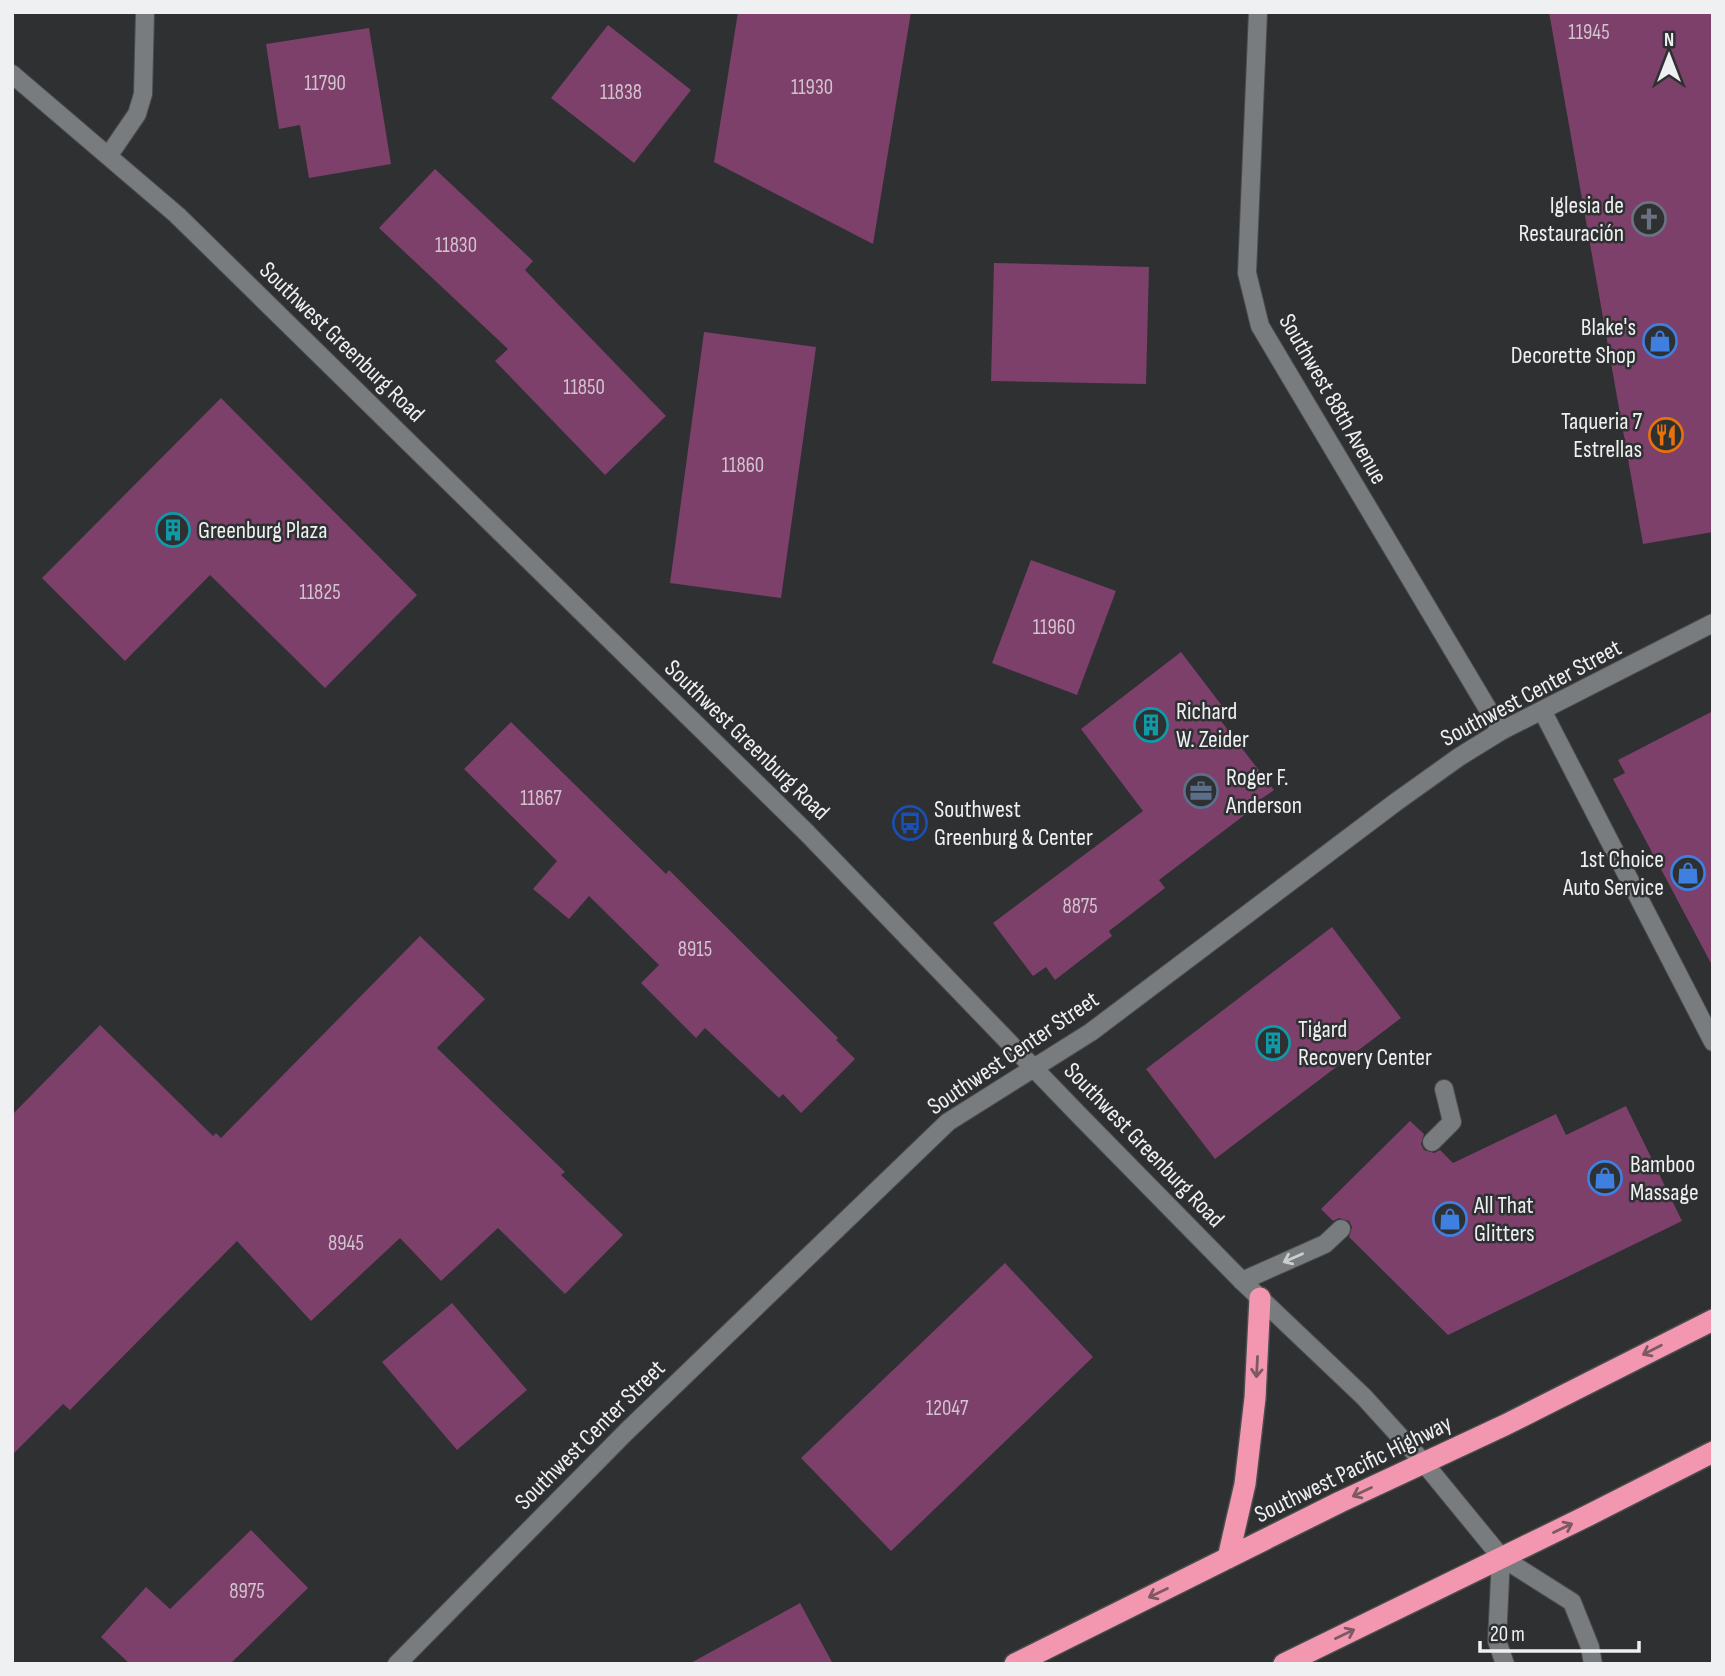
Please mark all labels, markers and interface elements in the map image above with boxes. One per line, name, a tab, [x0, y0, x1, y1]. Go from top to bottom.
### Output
house number: 11945	[1568, 20, 1610, 45]
north arrow	[1634, 21, 1704, 91]
text: N	[1664, 29, 1674, 52]
house number: 11790	[304, 71, 346, 96]
house number: 11930	[791, 75, 833, 100]
house number: 11838	[600, 80, 642, 105]
place label: Iglesia de Restauración	[1518, 191, 1624, 248]
church icon: Iglesia de Restauración	[1630, 200, 1668, 238]
house number: 11830	[435, 233, 477, 258]
street label: Southwest Greenburg Road	[253, 256, 431, 428]
street label: Southwest 88th Avenue	[1273, 309, 1393, 489]
place label: Blake's Decorette Shop	[1511, 313, 1636, 370]
shop icon: Blake's Decorette Shop	[1641, 322, 1679, 360]
house number: 11850	[563, 375, 605, 400]
place label: Taqueria 7 Estrellas	[1561, 407, 1642, 464]
restaurant icon: Taqueria 7 Estrellas	[1647, 416, 1685, 454]
house number: 11860	[722, 453, 764, 478]
building icon: Greenburg Plaza	[154, 511, 192, 549]
place label: Greenburg Plaza	[198, 516, 327, 545]
house number: 11825	[299, 580, 341, 605]
house number: 11960	[1033, 615, 1075, 640]
street label: Southwest Center Street	[1436, 633, 1626, 753]
street label: Southwest Greenburg Road	[658, 654, 836, 826]
place label: Richard W. Zeider	[1176, 697, 1249, 754]
building icon: Richard W. Zeider	[1132, 706, 1170, 744]
place label: Roger F. Anderson	[1225, 763, 1302, 820]
office icon: Roger F. Anderson	[1182, 772, 1220, 810]
house number: 11867	[520, 786, 562, 811]
place label: Southwest Greenburg & Center	[934, 795, 1093, 852]
bus stop icon: Southwest Greenburg & Center	[891, 804, 929, 842]
place label: 1st Choice Auto Service	[1562, 845, 1664, 902]
shop icon: 1st Choice Auto Service	[1669, 854, 1707, 892]
house number: 8875	[1062, 894, 1098, 919]
house number: 8915	[678, 937, 712, 962]
street label: Southwest Center Street	[922, 985, 1104, 1121]
place label: Tigard Recovery Center	[1298, 1015, 1432, 1072]
building icon: Tigard Recovery Center	[1254, 1024, 1292, 1062]
street label: Southwest Greenburg Road	[1058, 1056, 1230, 1234]
place label: Bamboo Massage	[1630, 1150, 1699, 1207]
shop icon: Bamboo Massage	[1586, 1159, 1624, 1197]
place label: All That Glitters	[1473, 1191, 1535, 1248]
shop icon: All That Glitters	[1431, 1200, 1469, 1238]
house number: 8945	[328, 1231, 364, 1256]
one-way arrow	[1283, 1252, 1305, 1265]
one-way arrow	[1642, 1344, 1663, 1358]
street label: Southwest Center Street	[509, 1354, 671, 1516]
one-way arrow	[1250, 1355, 1263, 1378]
house number: 12047	[926, 1396, 969, 1421]
street label: Southwest Pacific Highway	[1250, 1409, 1456, 1529]
one-way arrow	[1352, 1486, 1373, 1499]
one-way arrow	[1552, 1520, 1573, 1534]
house number: 8975	[229, 1579, 265, 1604]
one-way arrow	[1149, 1586, 1169, 1600]
scale bar	[1480, 1610, 1639, 1654]
text: 20 m	[1490, 1622, 1525, 1647]
one-way arrow	[1334, 1627, 1355, 1640]

